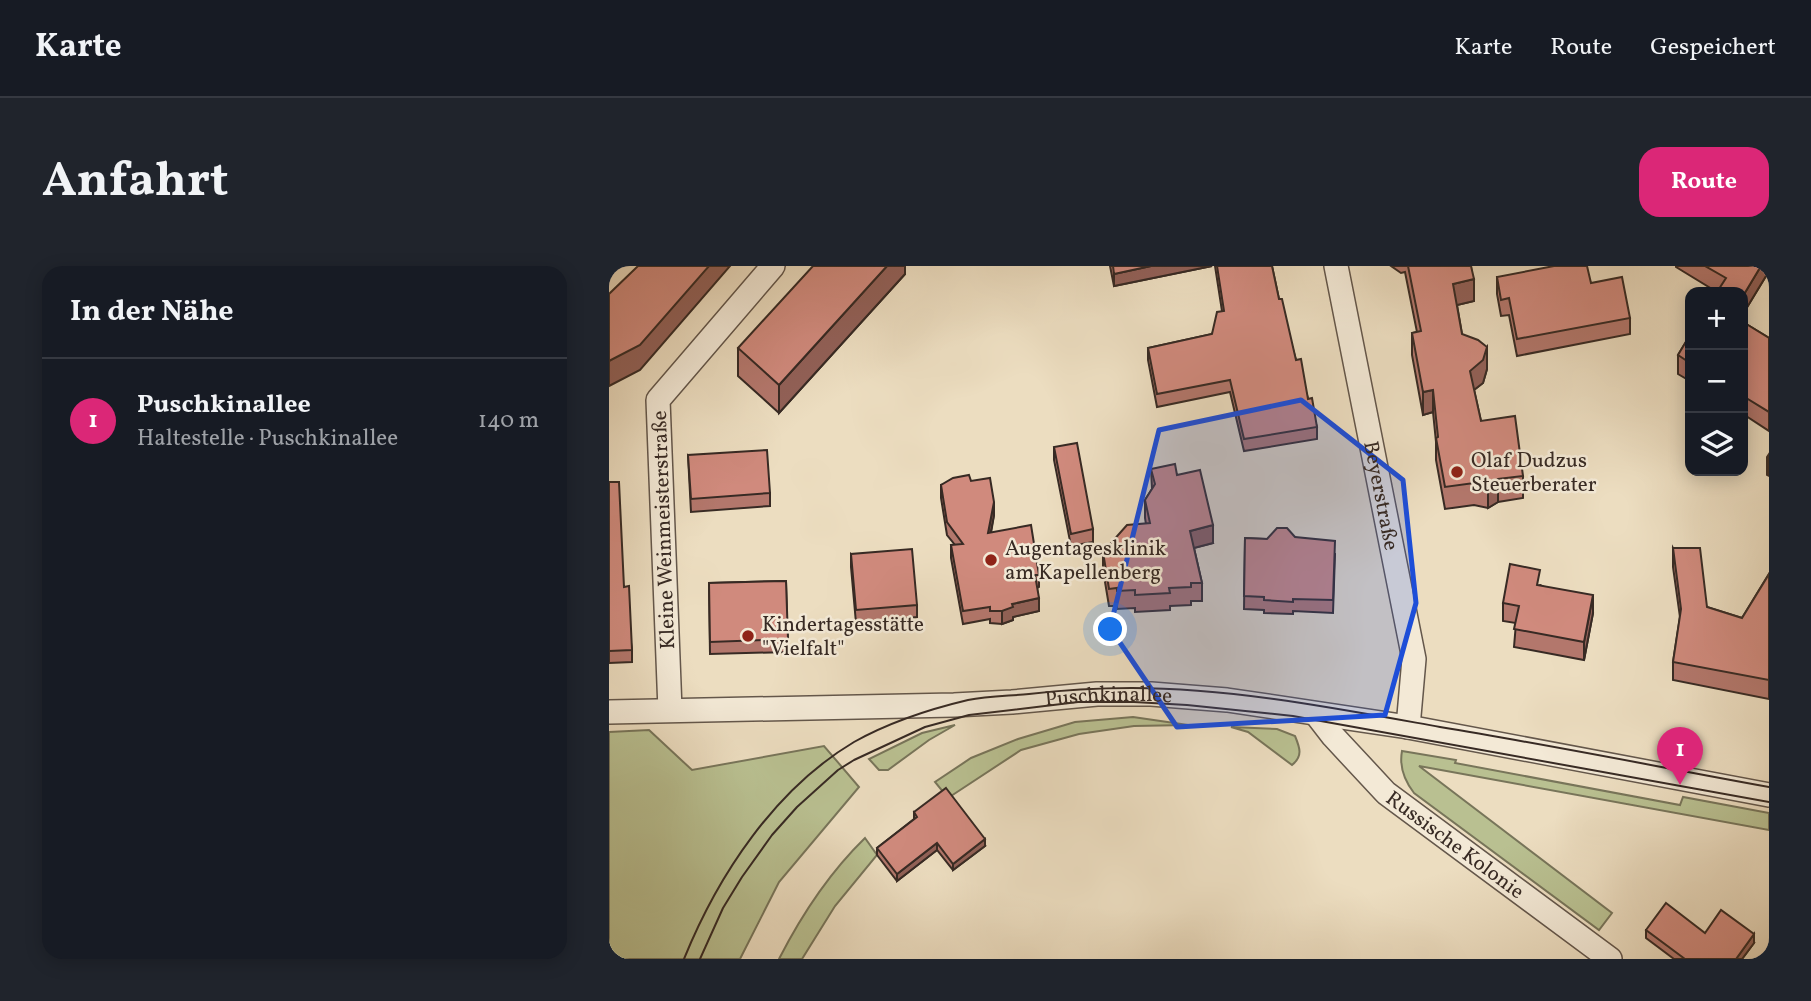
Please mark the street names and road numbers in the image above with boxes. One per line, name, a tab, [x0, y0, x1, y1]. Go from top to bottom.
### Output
street label: Kleine Weinmeisterstraße	[646, 410, 683, 650]
street label: Beyerstraße	[1355, 439, 1405, 553]
street label: Puschkinallee	[1044, 681, 1173, 715]
street label: Russische Kolonie	[1379, 785, 1530, 907]

